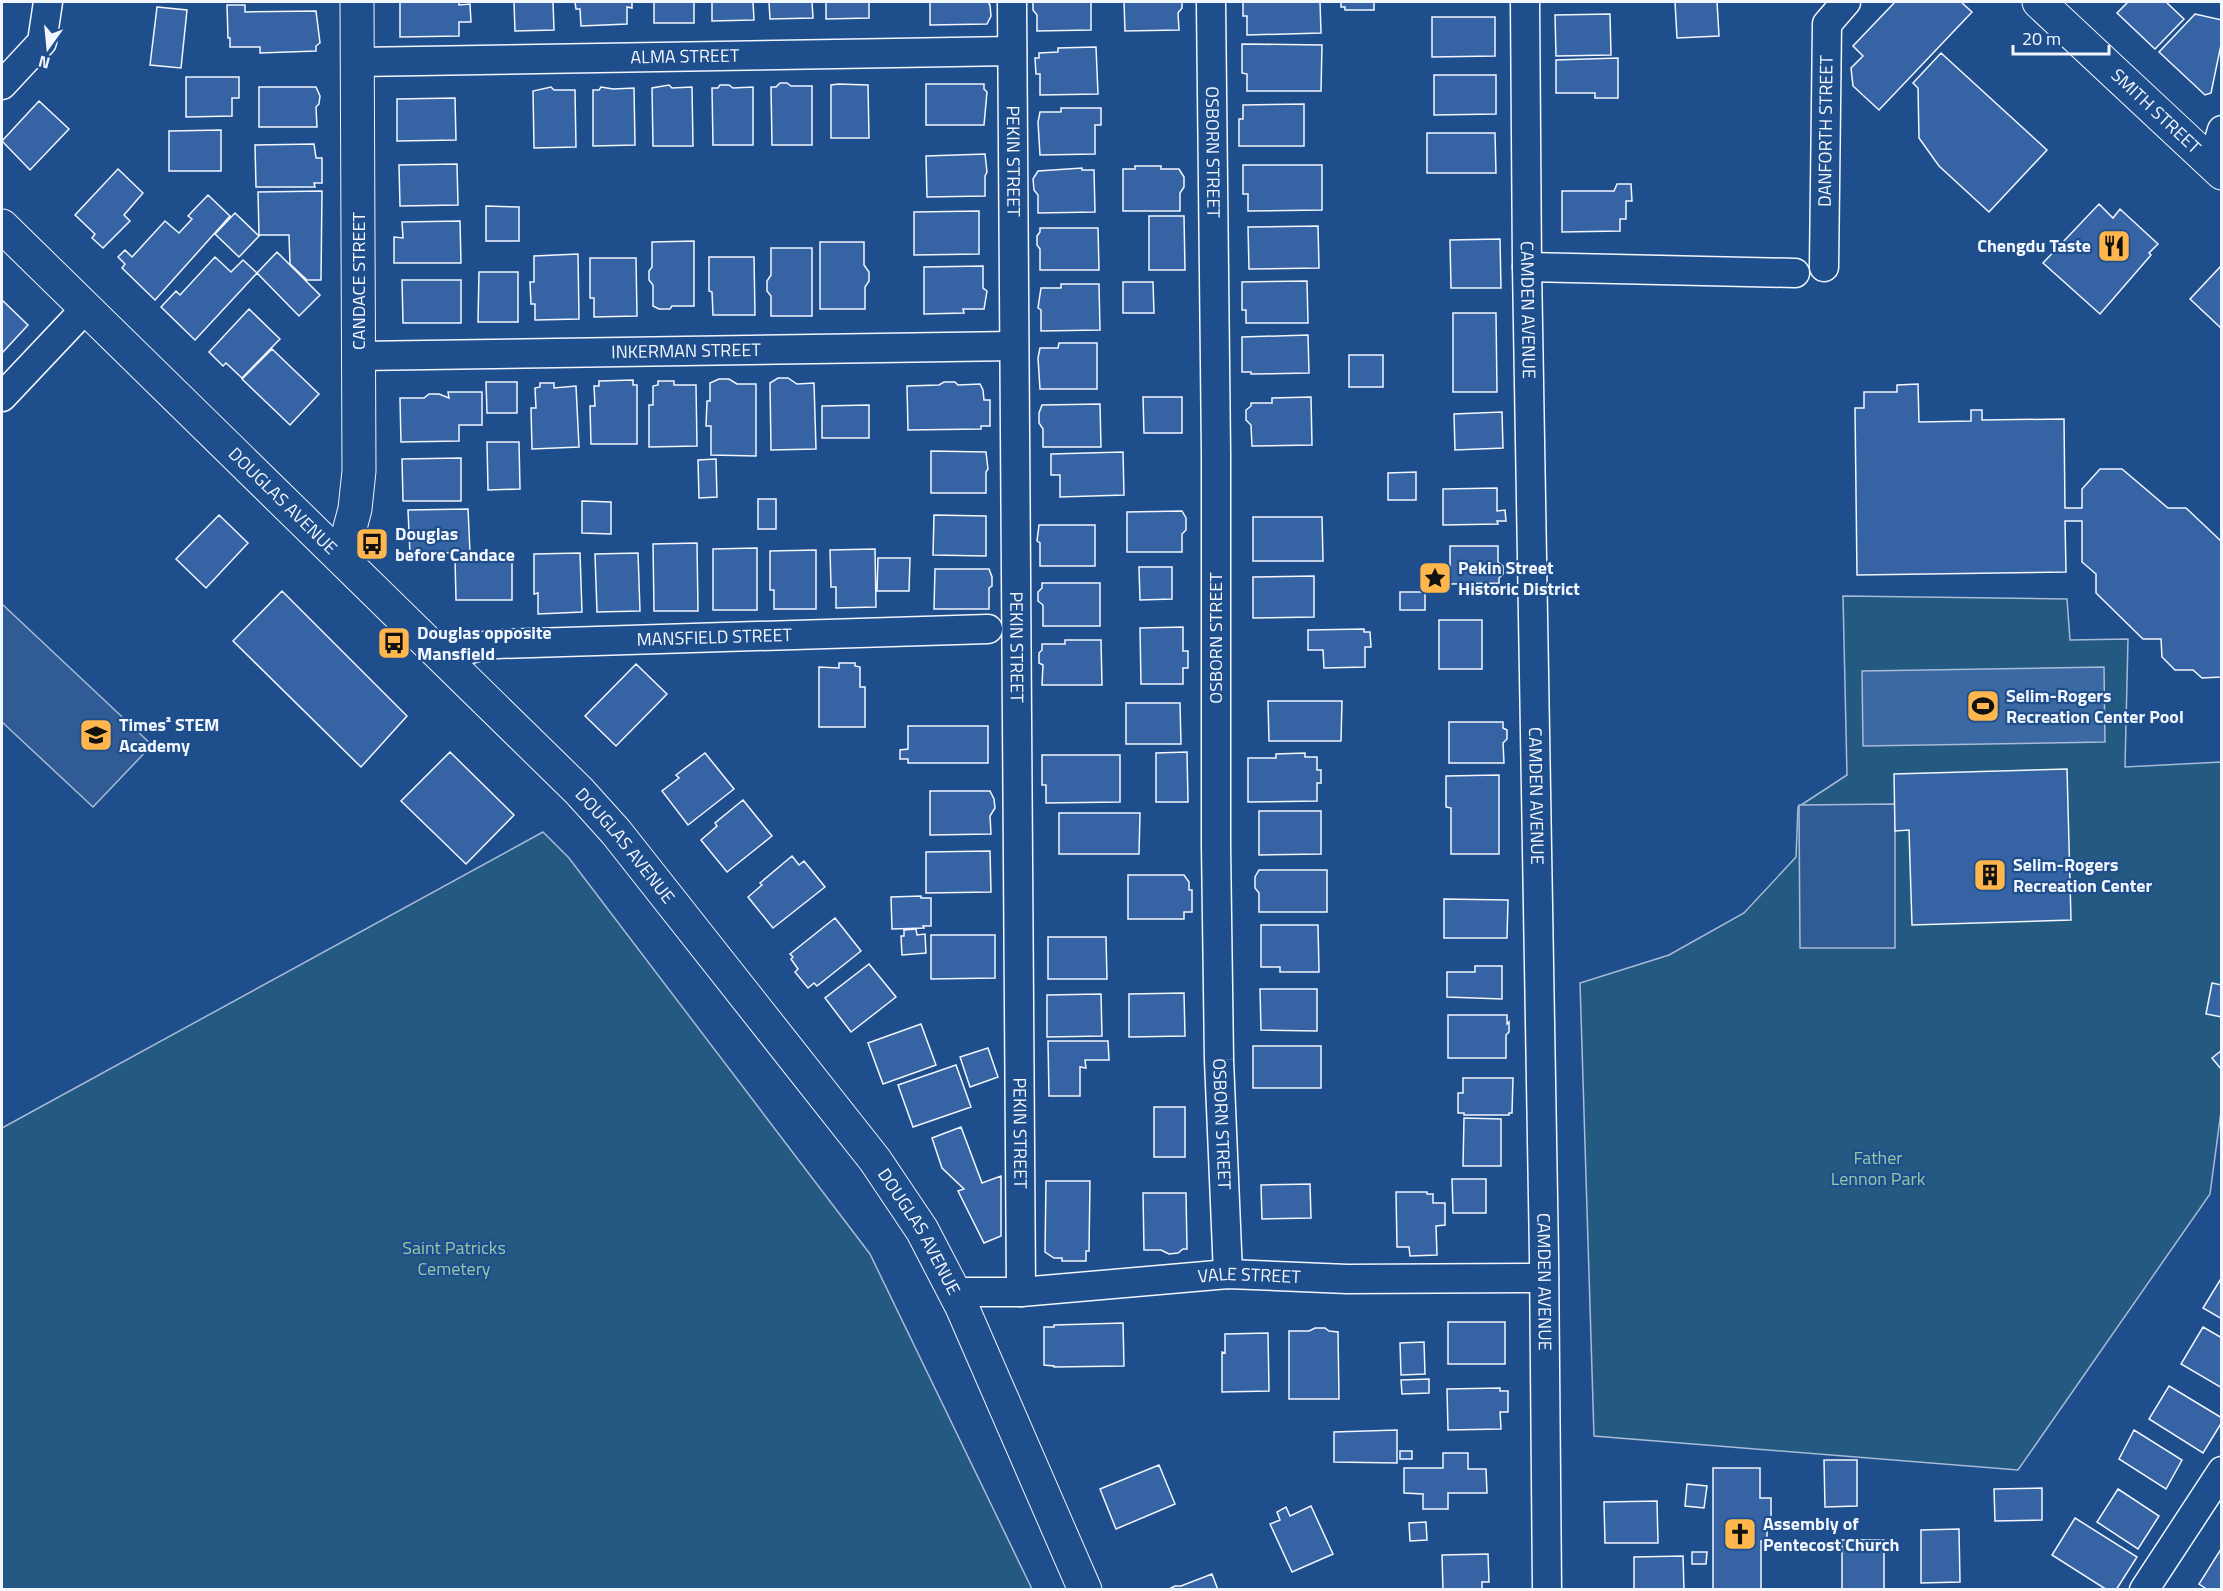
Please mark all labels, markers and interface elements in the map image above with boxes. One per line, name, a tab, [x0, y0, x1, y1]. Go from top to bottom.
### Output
north arrow	[18, 18, 78, 78]
scale bar	[2013, 18, 2109, 56]
text: 20 m	[2022, 25, 2061, 52]
street label: ALMA STREET	[630, 42, 740, 70]
text: N	[36, 49, 53, 76]
street label: DANFORTH STREET	[1811, 54, 1840, 207]
street label: SMITH STREET	[2105, 62, 2208, 160]
street label: OSBORN STREET	[1199, 86, 1227, 218]
street label: PEKIN STREET	[1000, 105, 1028, 217]
street label: CANDACE STREET	[345, 211, 372, 350]
restaurant icon: Chengdu Taste	[2096, 228, 2132, 264]
place label: Chengdu Taste	[1977, 232, 2091, 259]
street label: CAMDEN AVENUE	[1514, 241, 1543, 379]
street label: INKERMAN STREET	[611, 336, 762, 365]
street label: DOUGLAS AVENUE	[222, 441, 344, 560]
place label: Douglas before Candace	[395, 520, 515, 568]
bus stop icon: Douglas before Candace	[354, 526, 390, 562]
place label: Pekin Street Historic District	[1458, 554, 1580, 602]
place icon: Pekin Street Historic District	[1417, 560, 1453, 596]
street label: OSBORN STREET	[1202, 572, 1229, 704]
street label: PEKIN STREET	[1003, 591, 1031, 703]
place label: Douglas opposite Mansfield	[417, 619, 552, 667]
street label: MANSFIELD STREET	[636, 621, 793, 653]
bus stop icon: Douglas opposite Mansfield	[376, 625, 412, 661]
place label: Selim-Rogers Recreation Center Pool	[2006, 682, 2184, 730]
sports icon: Selim-Rogers Recreation Center Pool	[1965, 688, 2001, 724]
place label: Times² STEM Academy	[119, 711, 220, 759]
school or university icon: Times² STEM Academy	[78, 717, 114, 753]
street label: CAMDEN AVENUE	[1522, 727, 1551, 865]
street label: DOUGLAS AVENUE	[569, 781, 682, 909]
place label: Selim-Rogers Recreation Center	[2013, 851, 2152, 899]
building icon: Selim-Rogers Recreation Center	[1972, 857, 2008, 893]
street label: OSBORN STREET	[1206, 1058, 1238, 1191]
street label: PEKIN STREET	[1007, 1077, 1034, 1189]
park label: Father Lennon Park	[1831, 1144, 1926, 1192]
street label: DOUGLAS AVENUE	[871, 1163, 968, 1300]
street label: CAMDEN AVENUE	[1530, 1213, 1559, 1351]
park label: Saint Patricks Cemetery	[402, 1234, 506, 1282]
street label: VALE STREET	[1197, 1260, 1302, 1290]
place label: Assembly of Pentecost Church	[1763, 1510, 1899, 1558]
church icon: Assembly of Pentecost Church	[1722, 1516, 1758, 1552]

